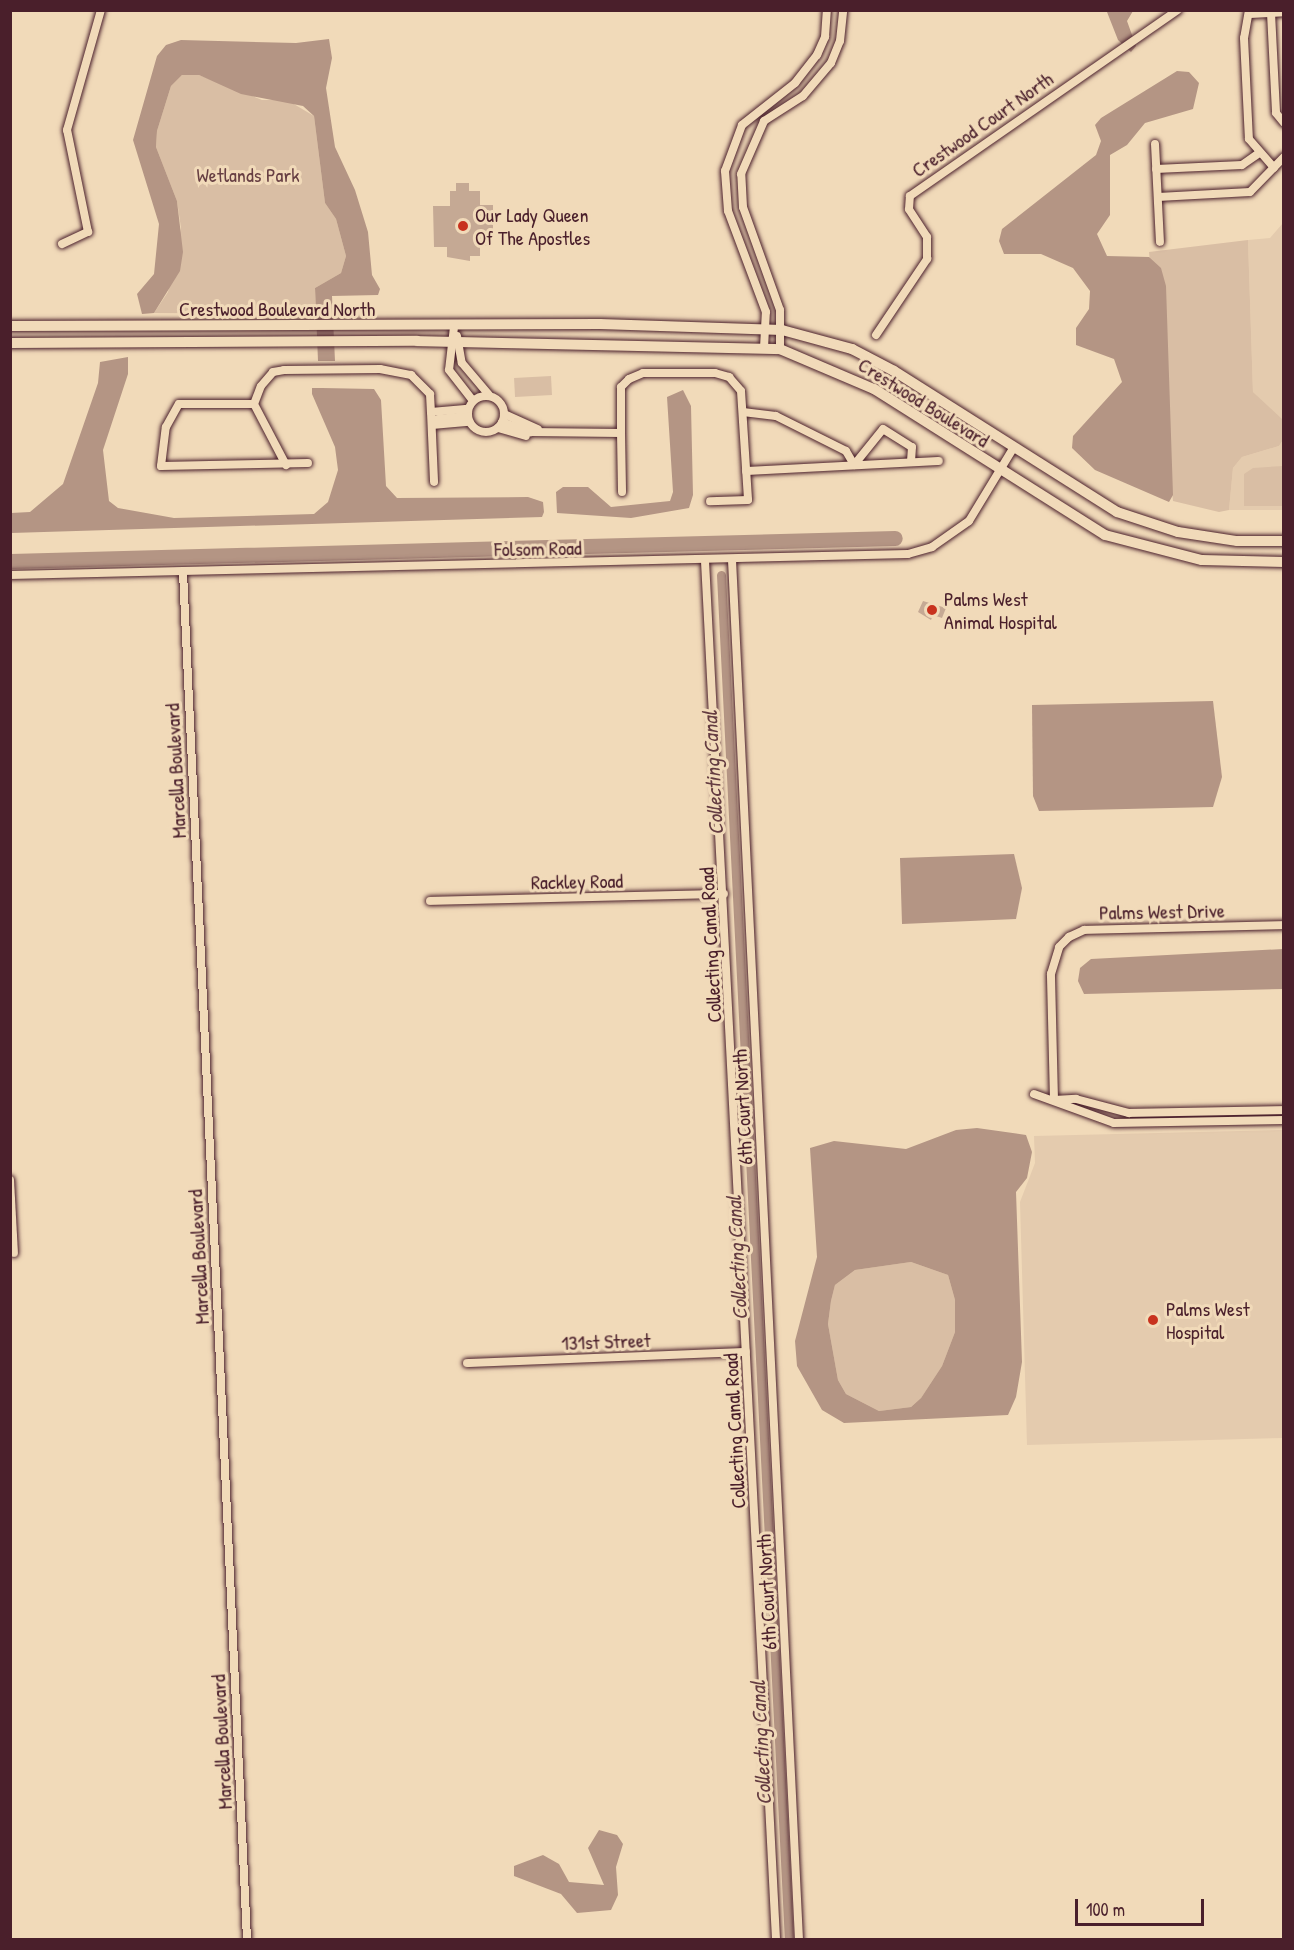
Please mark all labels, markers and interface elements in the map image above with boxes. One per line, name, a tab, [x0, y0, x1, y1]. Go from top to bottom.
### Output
street label: Crestwood Court North	[907, 66, 1057, 182]
park label: Wetlands Park	[197, 162, 299, 186]
place label: Our Lady Queen Of The Apostles	[475, 202, 590, 249]
marker: Our Lady Queen Of The Apostles	[456, 219, 470, 233]
street label: Crestwood Boulevard North	[179, 296, 375, 320]
street label: Crestwood Boulevard	[854, 352, 994, 452]
street label: Folsom Road	[494, 535, 582, 561]
place label: Palms West Animal Hospital	[944, 586, 1057, 633]
marker: Palms West Animal Hospital	[925, 603, 939, 617]
street label: Marcella Boulevard	[159, 703, 191, 839]
water label: Collecting Canal	[697, 710, 729, 836]
street label: Collecting Canal Road	[694, 867, 726, 1023]
street label: Rackley Road	[531, 868, 623, 894]
street label: Palms West Drive	[1099, 898, 1225, 924]
street label: 6th Court North	[727, 1049, 757, 1165]
street label: Marcella Boulevard	[182, 1189, 214, 1325]
water label: Collecting Canal	[721, 1195, 753, 1321]
place label: Palms West Hospital	[1166, 1296, 1250, 1343]
marker: Palms West Hospital	[1144, 1311, 1162, 1329]
street label: 131st Street	[561, 1327, 651, 1355]
street label: Collecting Canal Road	[718, 1353, 750, 1509]
street label: 6th Court North	[751, 1534, 781, 1650]
street label: Marcella Boulevard	[205, 1674, 237, 1810]
water label: Collecting Canal	[745, 1680, 777, 1806]
scale bar	[1078, 1887, 1207, 1925]
text: 100 m	[1086, 1897, 1125, 1922]

